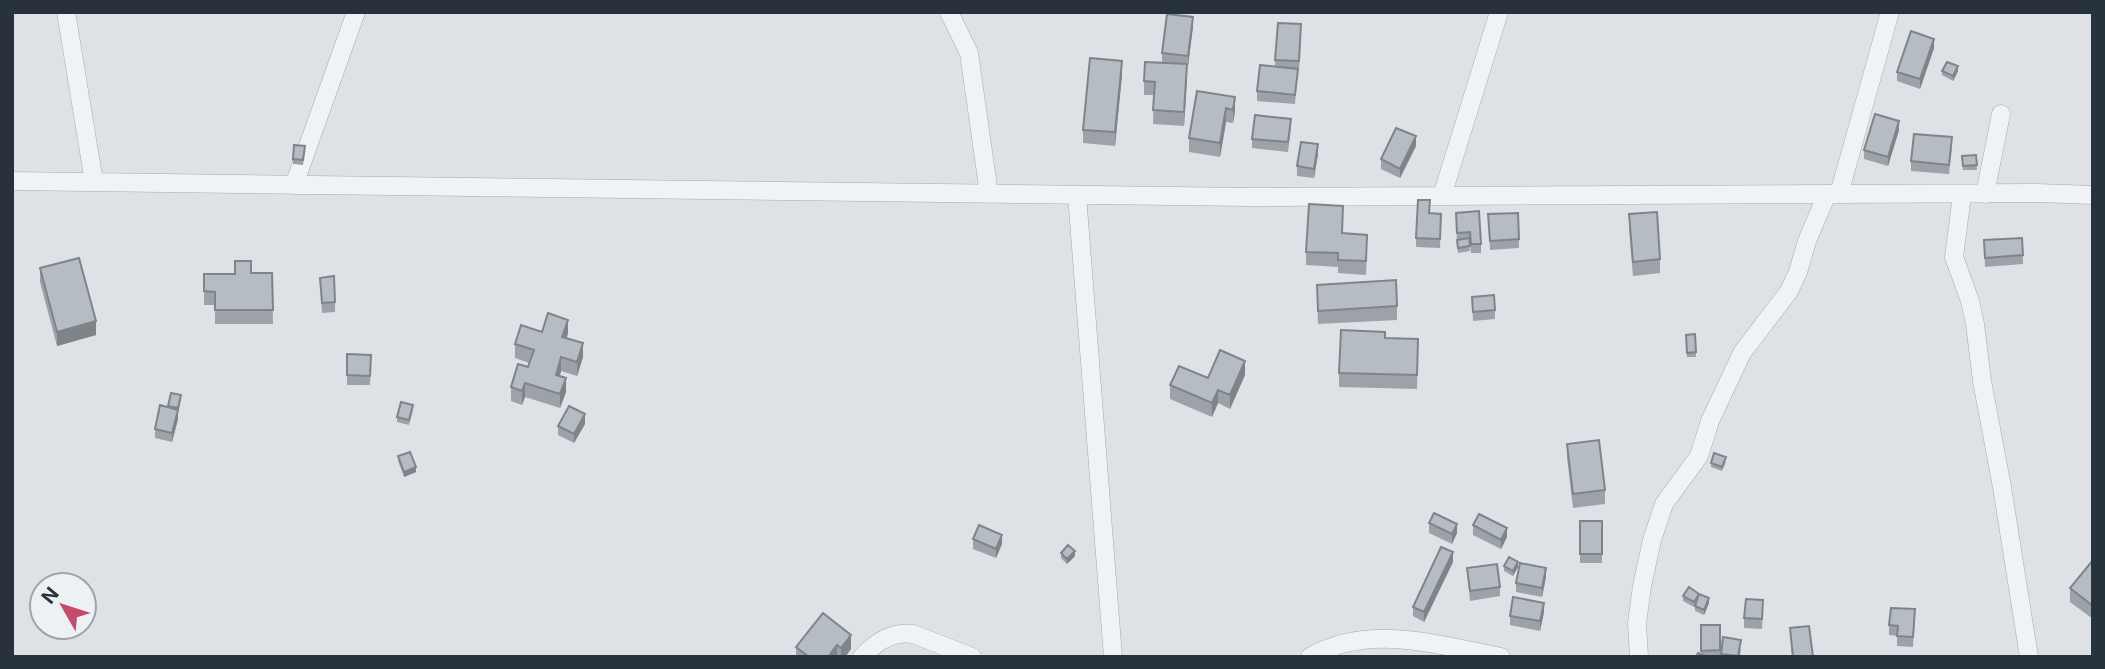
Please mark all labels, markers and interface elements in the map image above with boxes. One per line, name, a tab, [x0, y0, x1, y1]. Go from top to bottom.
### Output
north arrow	[28, 571, 98, 641]
text: N	[37, 583, 64, 608]

